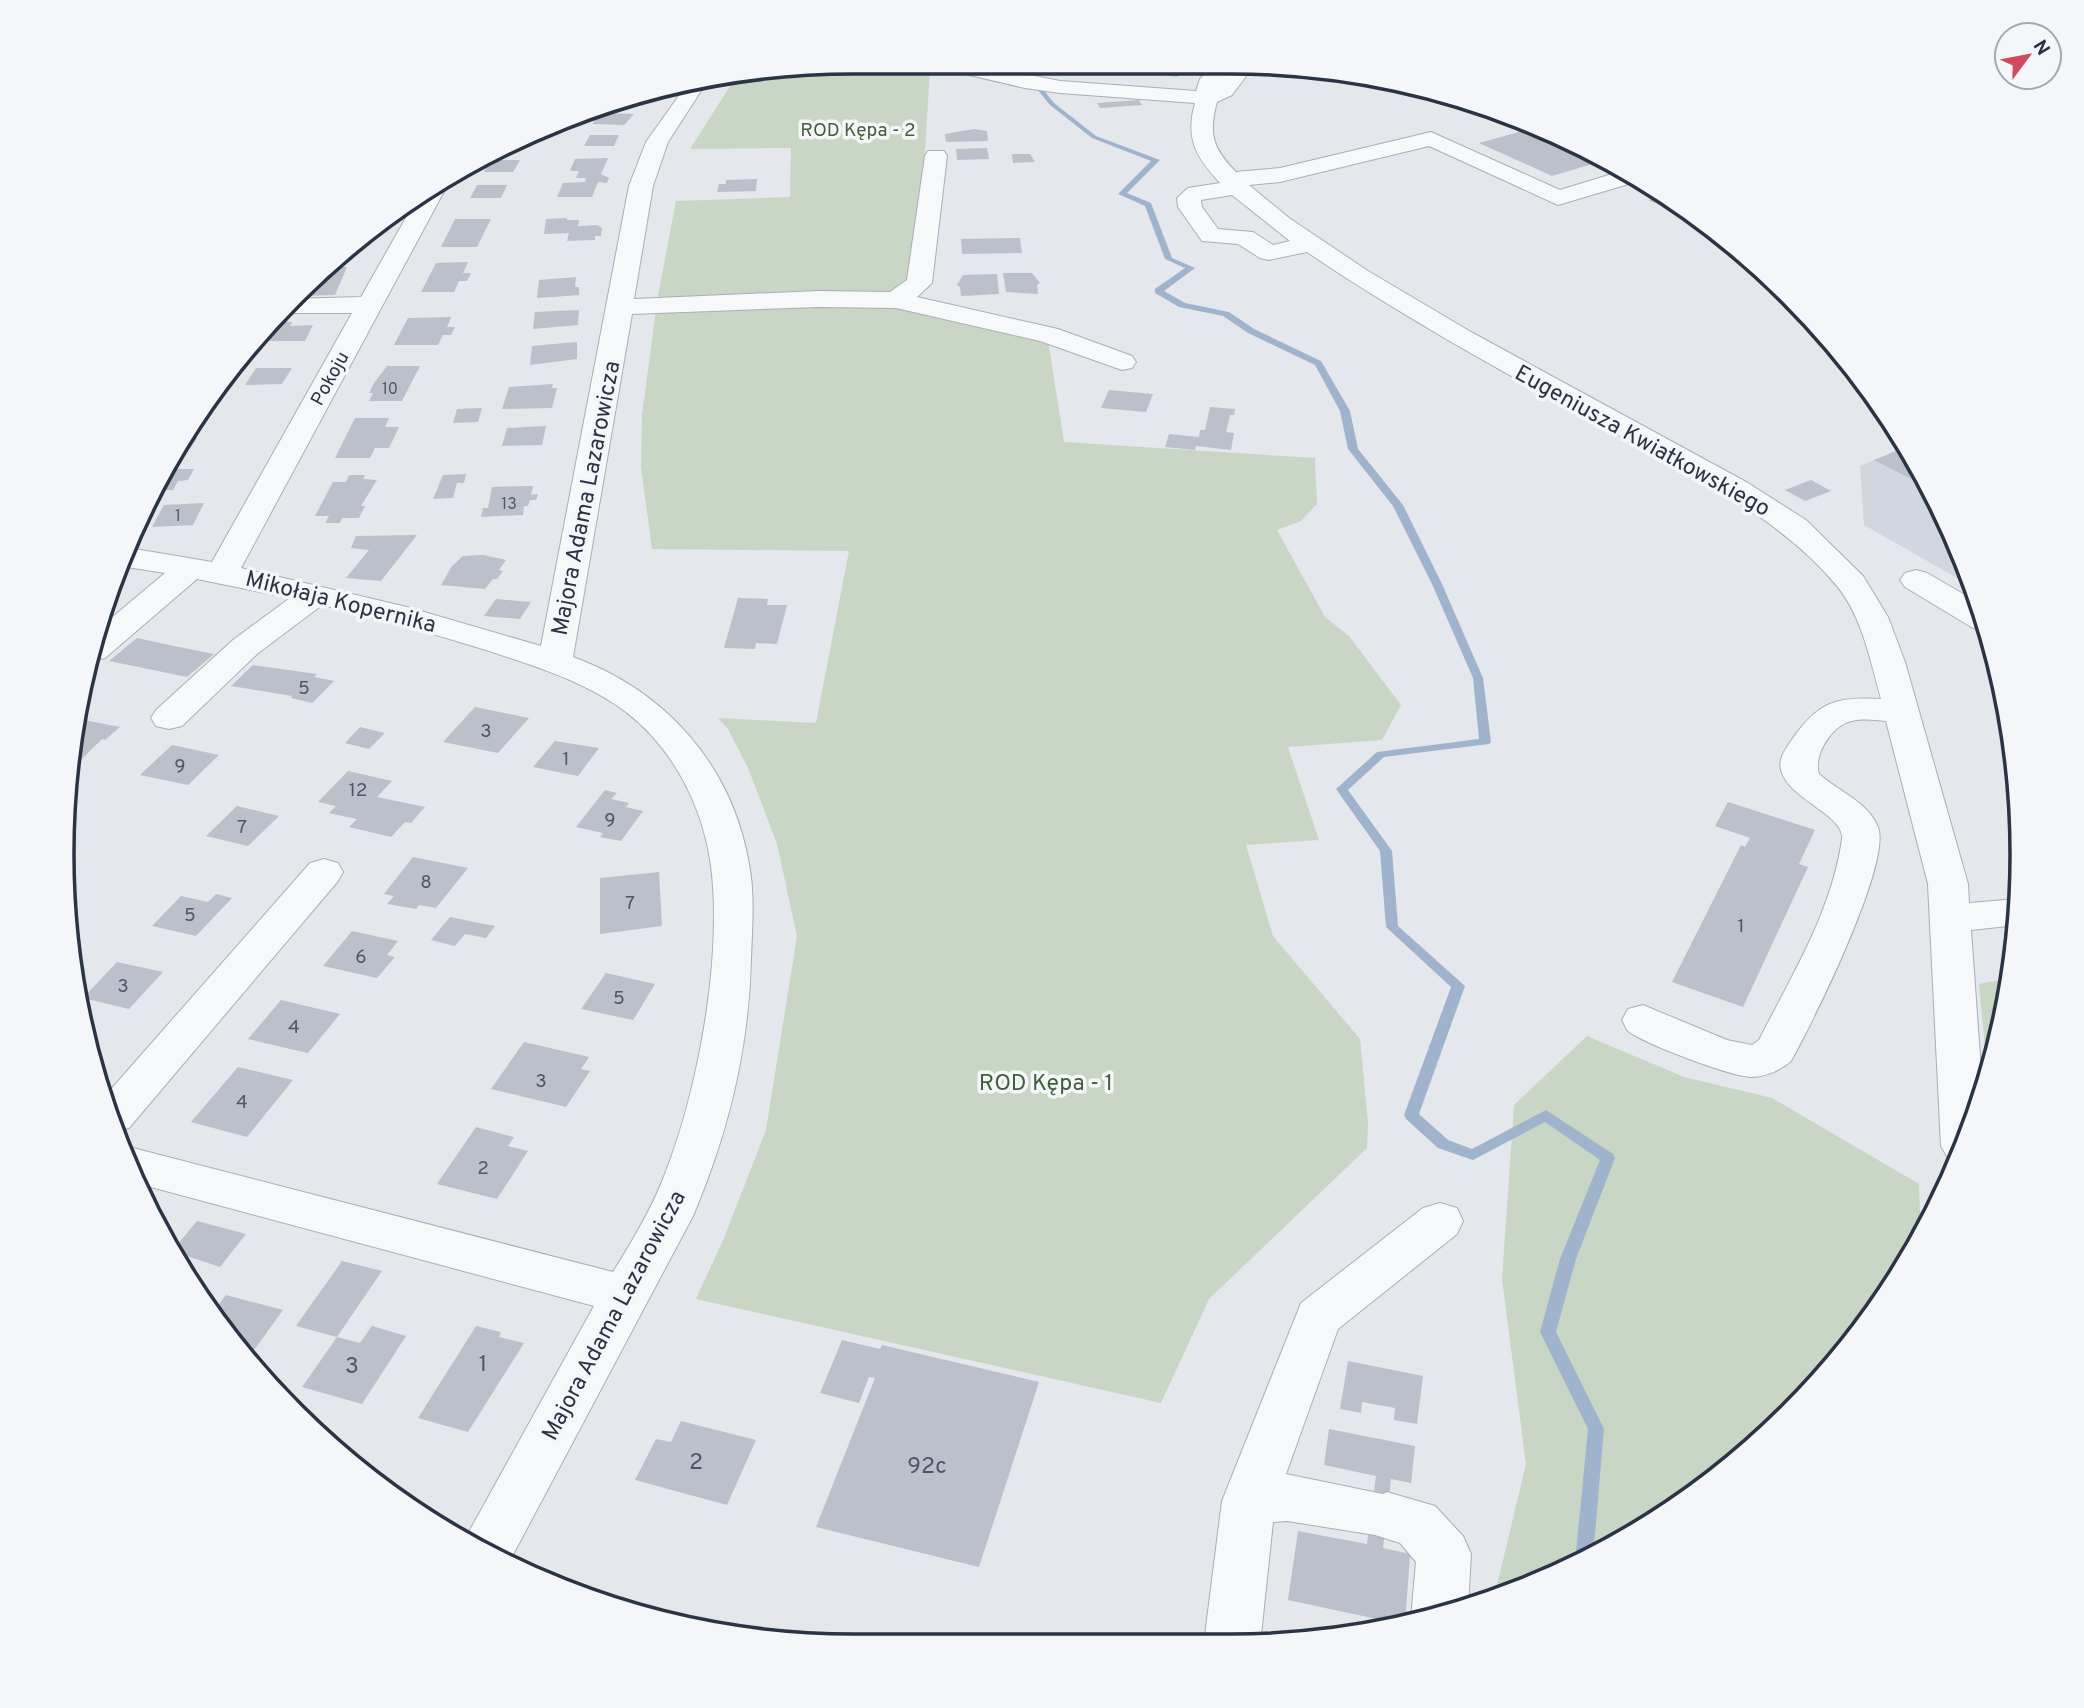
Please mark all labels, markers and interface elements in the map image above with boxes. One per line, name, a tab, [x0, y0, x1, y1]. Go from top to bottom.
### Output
north arrow	[1993, 21, 2063, 91]
text: N	[2027, 36, 2055, 60]
park label: ROD Kępa - 2	[800, 119, 916, 143]
street label: Pokoju	[306, 348, 355, 410]
street label: Majora Adama Lazarowicza	[547, 359, 628, 638]
street label: Eugeniusza Kwiatkowskiego	[1509, 360, 1775, 525]
house number: 10	[382, 380, 398, 400]
house number: 13	[501, 495, 517, 515]
house number: 1	[175, 507, 181, 527]
street label: Mikołaja Kopernika	[242, 566, 439, 641]
house number: 5	[298, 677, 310, 701]
house number: 3	[480, 720, 492, 744]
house number: 1	[562, 748, 570, 772]
house number: 9	[174, 755, 186, 779]
house number: 12	[349, 779, 367, 803]
house number: 9	[604, 809, 616, 833]
house number: 7	[237, 816, 247, 840]
house number: 8	[420, 871, 432, 895]
house number: 7	[625, 892, 635, 916]
house number: 5	[184, 904, 196, 928]
house number: 1	[1737, 915, 1745, 939]
house number: 6	[355, 946, 367, 970]
house number: 3	[117, 975, 129, 999]
house number: 5	[613, 987, 625, 1011]
house number: 4	[288, 1016, 300, 1040]
house number: 3	[535, 1070, 547, 1094]
park label: ROD Kępa - 1	[979, 1070, 1113, 1099]
house number: 4	[236, 1091, 248, 1115]
house number: 2	[477, 1157, 489, 1181]
street label: Majora Adama Lazarowicza	[537, 1186, 694, 1446]
house number: 1	[479, 1351, 487, 1380]
house number: 3	[345, 1353, 359, 1382]
house number: 2	[689, 1449, 703, 1478]
house number: 92c	[907, 1453, 947, 1482]

